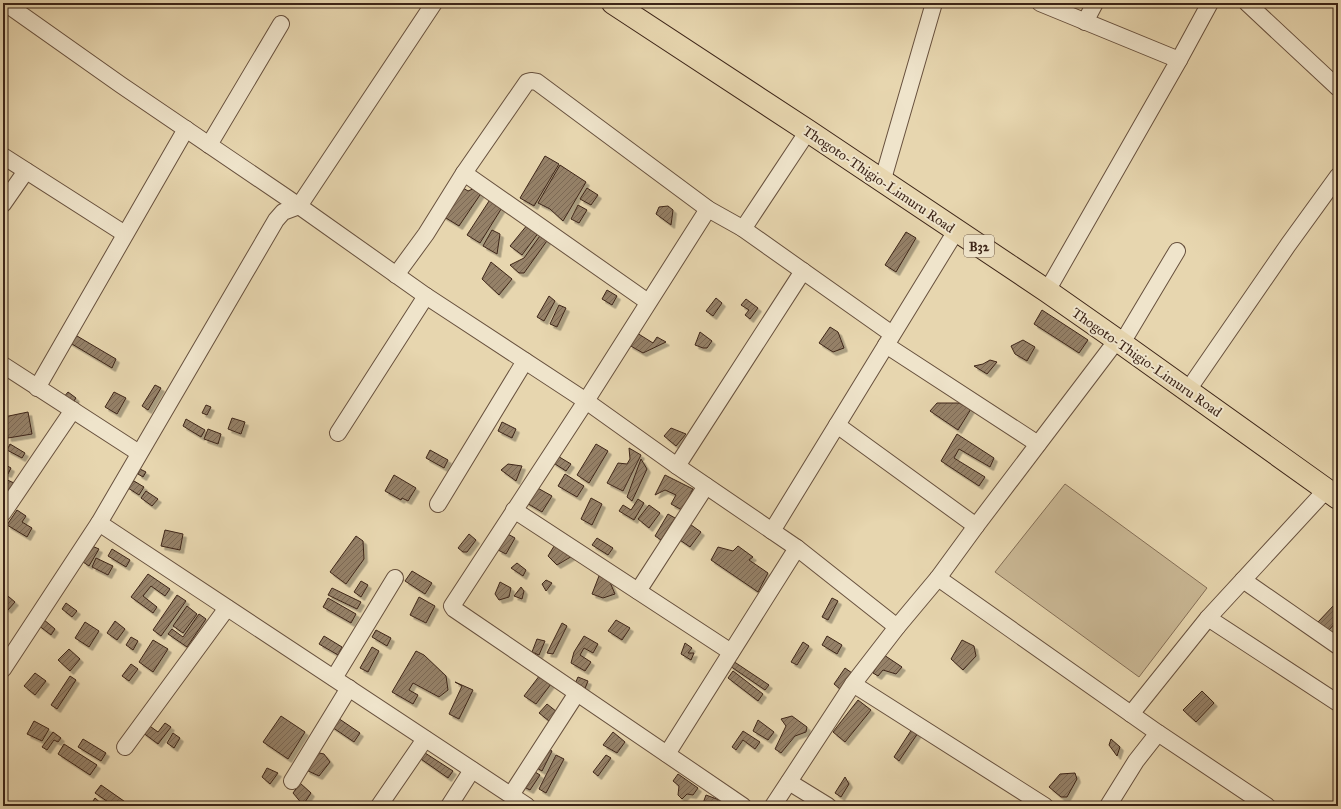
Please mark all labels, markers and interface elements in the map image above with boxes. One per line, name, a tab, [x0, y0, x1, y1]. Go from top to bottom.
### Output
street label: Thogoto-Thigio-Limuru Road	[800, 122, 958, 237]
road number: B32	[964, 235, 994, 257]
street label: Thogoto-Thigio-Limuru Road	[1068, 304, 1225, 421]

